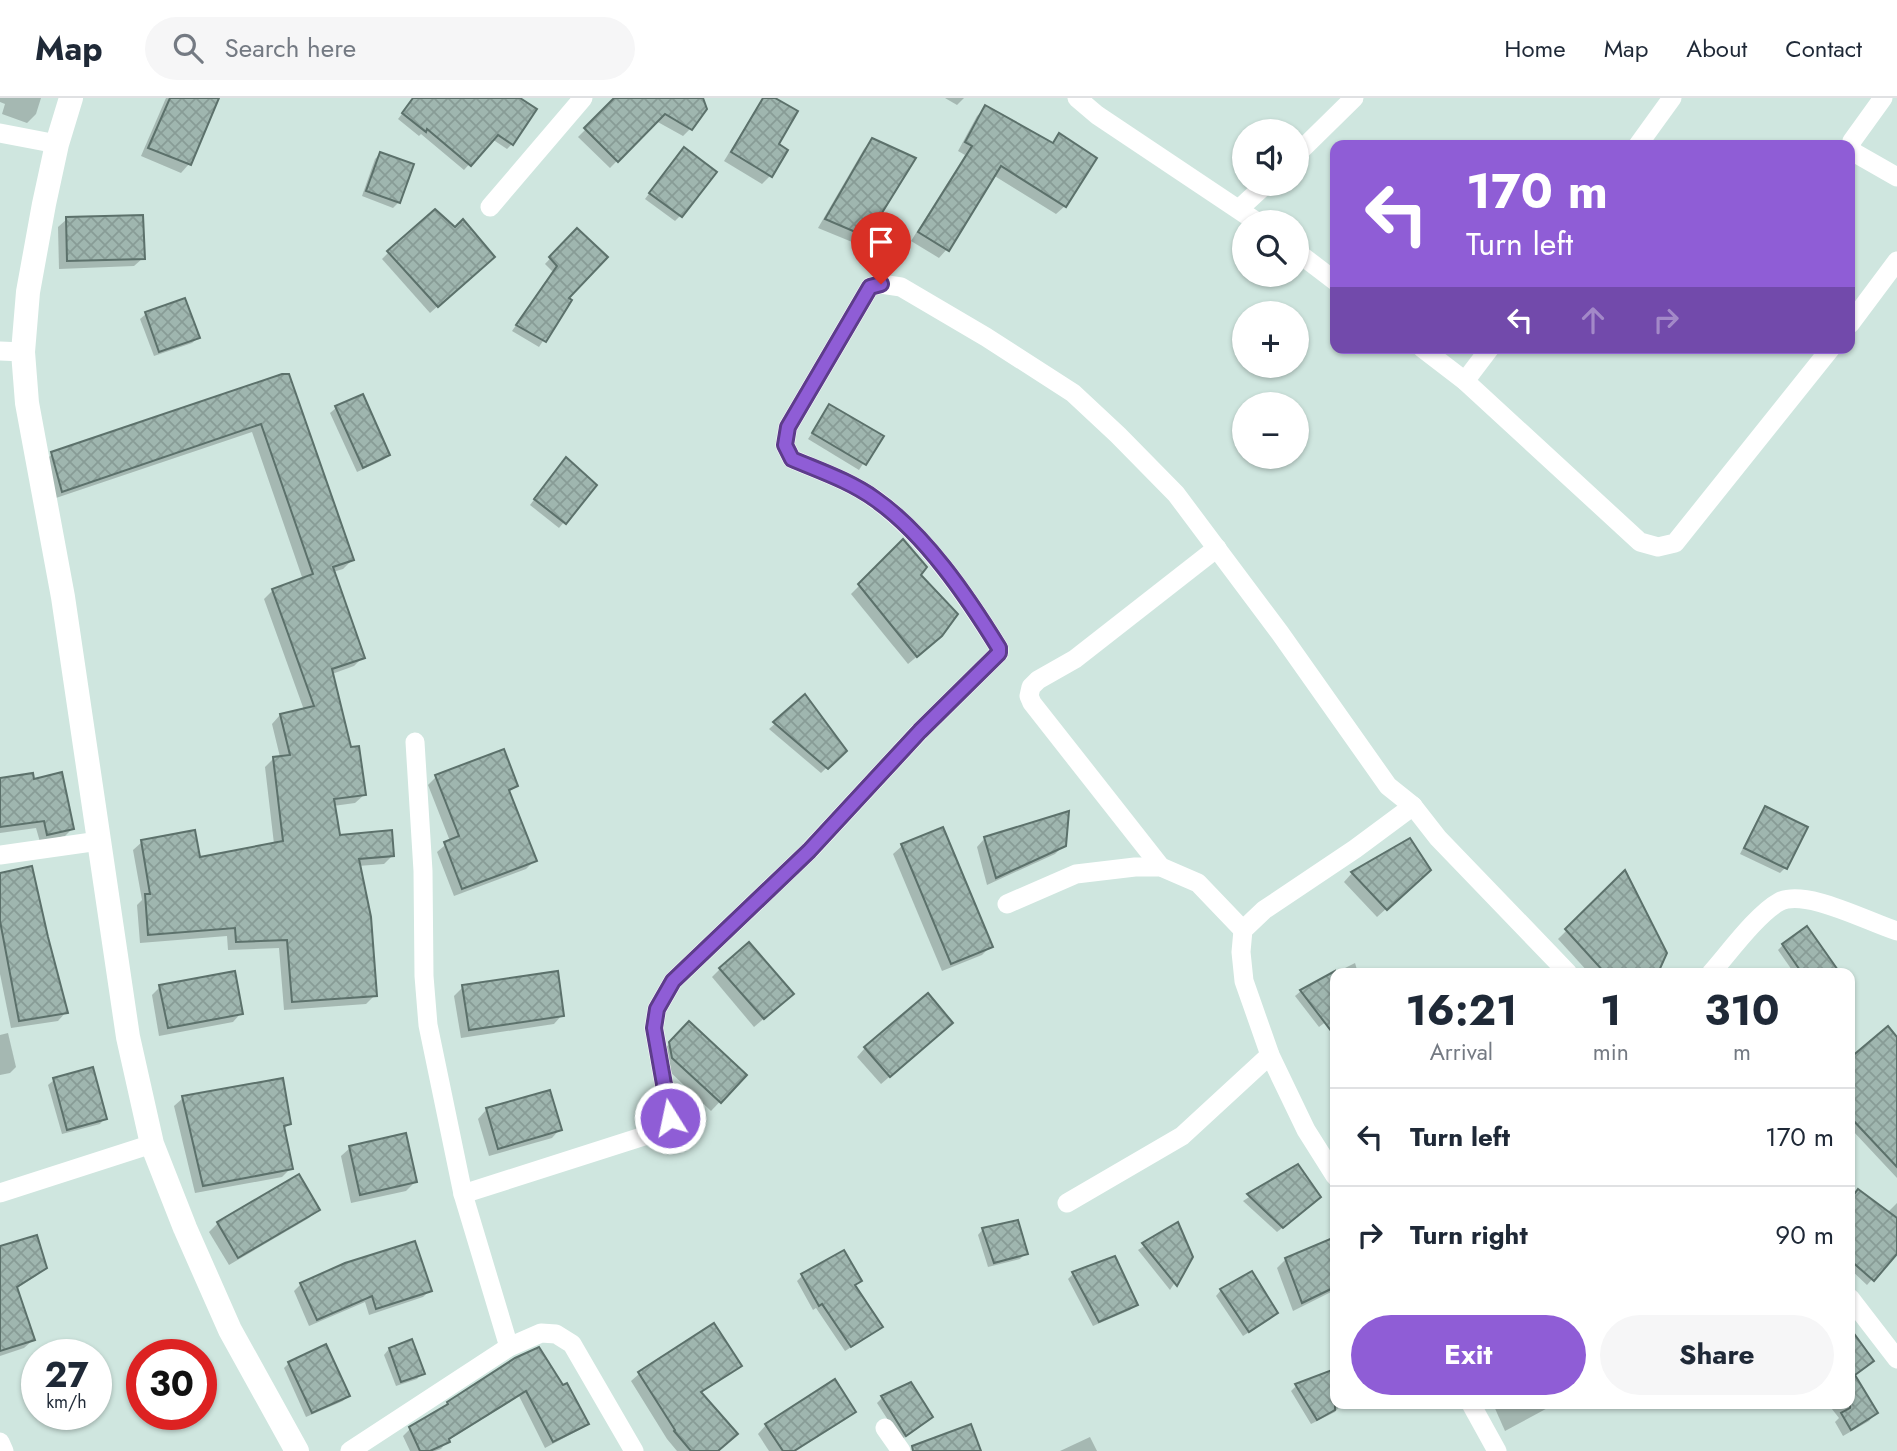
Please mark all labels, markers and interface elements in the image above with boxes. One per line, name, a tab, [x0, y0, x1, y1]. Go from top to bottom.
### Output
search box	[145, 17, 635, 80]
text: Map	[35, 25, 103, 72]
icon: search	[169, 29, 207, 67]
text: Search here	[225, 29, 356, 67]
text: Home	[1504, 31, 1566, 66]
text: Map	[1604, 31, 1648, 66]
text: About	[1686, 31, 1747, 66]
text: Contact	[1785, 31, 1862, 66]
map controls	[1232, 119, 1309, 469]
button: sound	[1232, 119, 1309, 196]
text: 170 m	[1466, 156, 1608, 226]
icon: left	[1351, 168, 1442, 259]
button: search	[1232, 210, 1309, 287]
pin	[851, 212, 911, 284]
text: Turn left	[1466, 221, 1573, 267]
icon: arrive	[862, 223, 900, 261]
button: +	[1232, 301, 1309, 378]
icon: left	[1501, 301, 1539, 339]
icon: ahead	[1574, 301, 1612, 339]
icon: right	[1647, 301, 1685, 339]
button: −	[1232, 392, 1309, 469]
text: 16:21	[1405, 980, 1517, 1041]
text: 1	[1600, 980, 1622, 1041]
text: 310	[1704, 980, 1780, 1041]
text: Arrival	[1430, 1035, 1493, 1069]
text: min	[1593, 1035, 1629, 1069]
text: m	[1733, 1035, 1751, 1069]
position arrow	[633, 1081, 707, 1155]
icon: left	[1351, 1118, 1389, 1156]
text: Turn left	[1410, 1118, 1510, 1156]
text: 170 m	[1765, 1118, 1834, 1156]
icon: right	[1351, 1216, 1389, 1254]
text: Turn right	[1410, 1216, 1528, 1254]
text: 90 m	[1775, 1216, 1834, 1254]
button: Exit	[1351, 1315, 1586, 1395]
button: Share	[1600, 1315, 1834, 1395]
speed limit sign: 30	[126, 1339, 217, 1430]
text: 27	[44, 1350, 89, 1400]
text: km/h	[46, 1389, 87, 1415]

